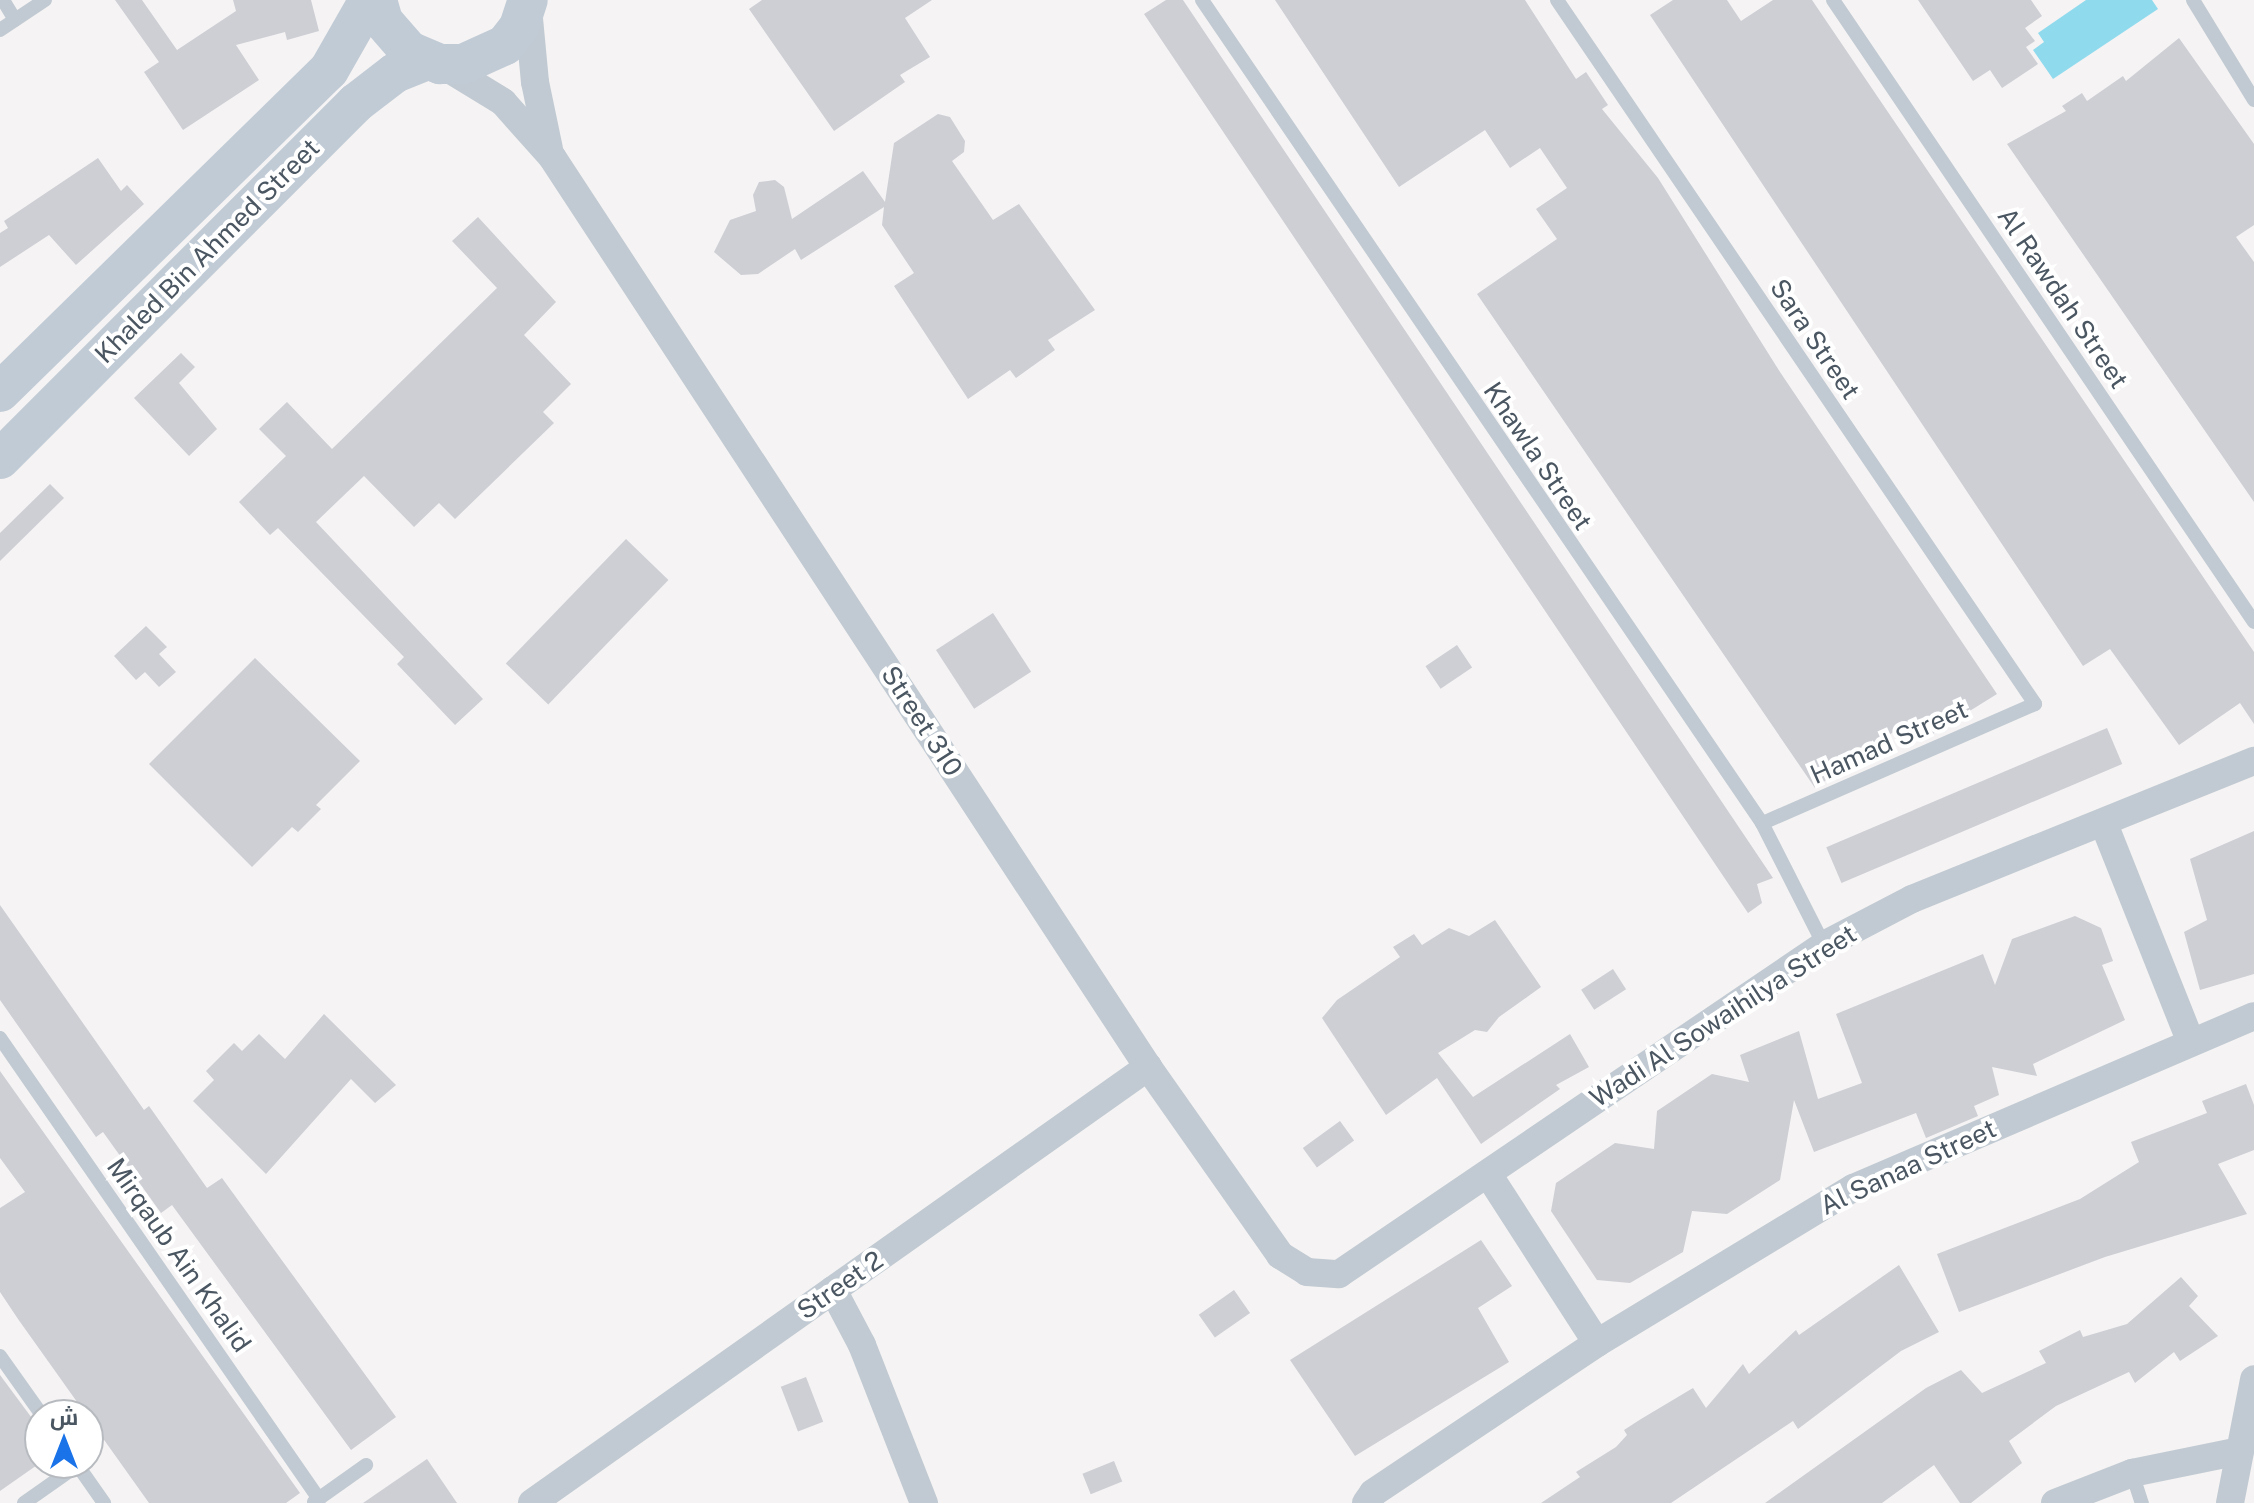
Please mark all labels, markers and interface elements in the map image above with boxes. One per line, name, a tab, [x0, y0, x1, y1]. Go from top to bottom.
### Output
street label: Khaled Bin Ahmed Street	[88, 132, 326, 370]
street label: Al Rawdah Street	[1991, 202, 2135, 394]
street label: Sara Street	[1763, 273, 1867, 405]
street label: Khawla Street	[1477, 376, 1599, 536]
street label: Street 310	[875, 660, 969, 782]
street label: Hamad Street	[1806, 693, 1972, 791]
street label: Wadi Al Sowaihilya Street	[1584, 918, 1862, 1114]
street label: Al Sanaa Street	[1815, 1113, 2001, 1221]
street label: Mirqaub Ain Khalid	[100, 1152, 258, 1358]
street label: Street 2	[791, 1244, 889, 1326]
north arrow	[24, 1399, 104, 1479]
text: ش	[50, 1404, 78, 1430]

